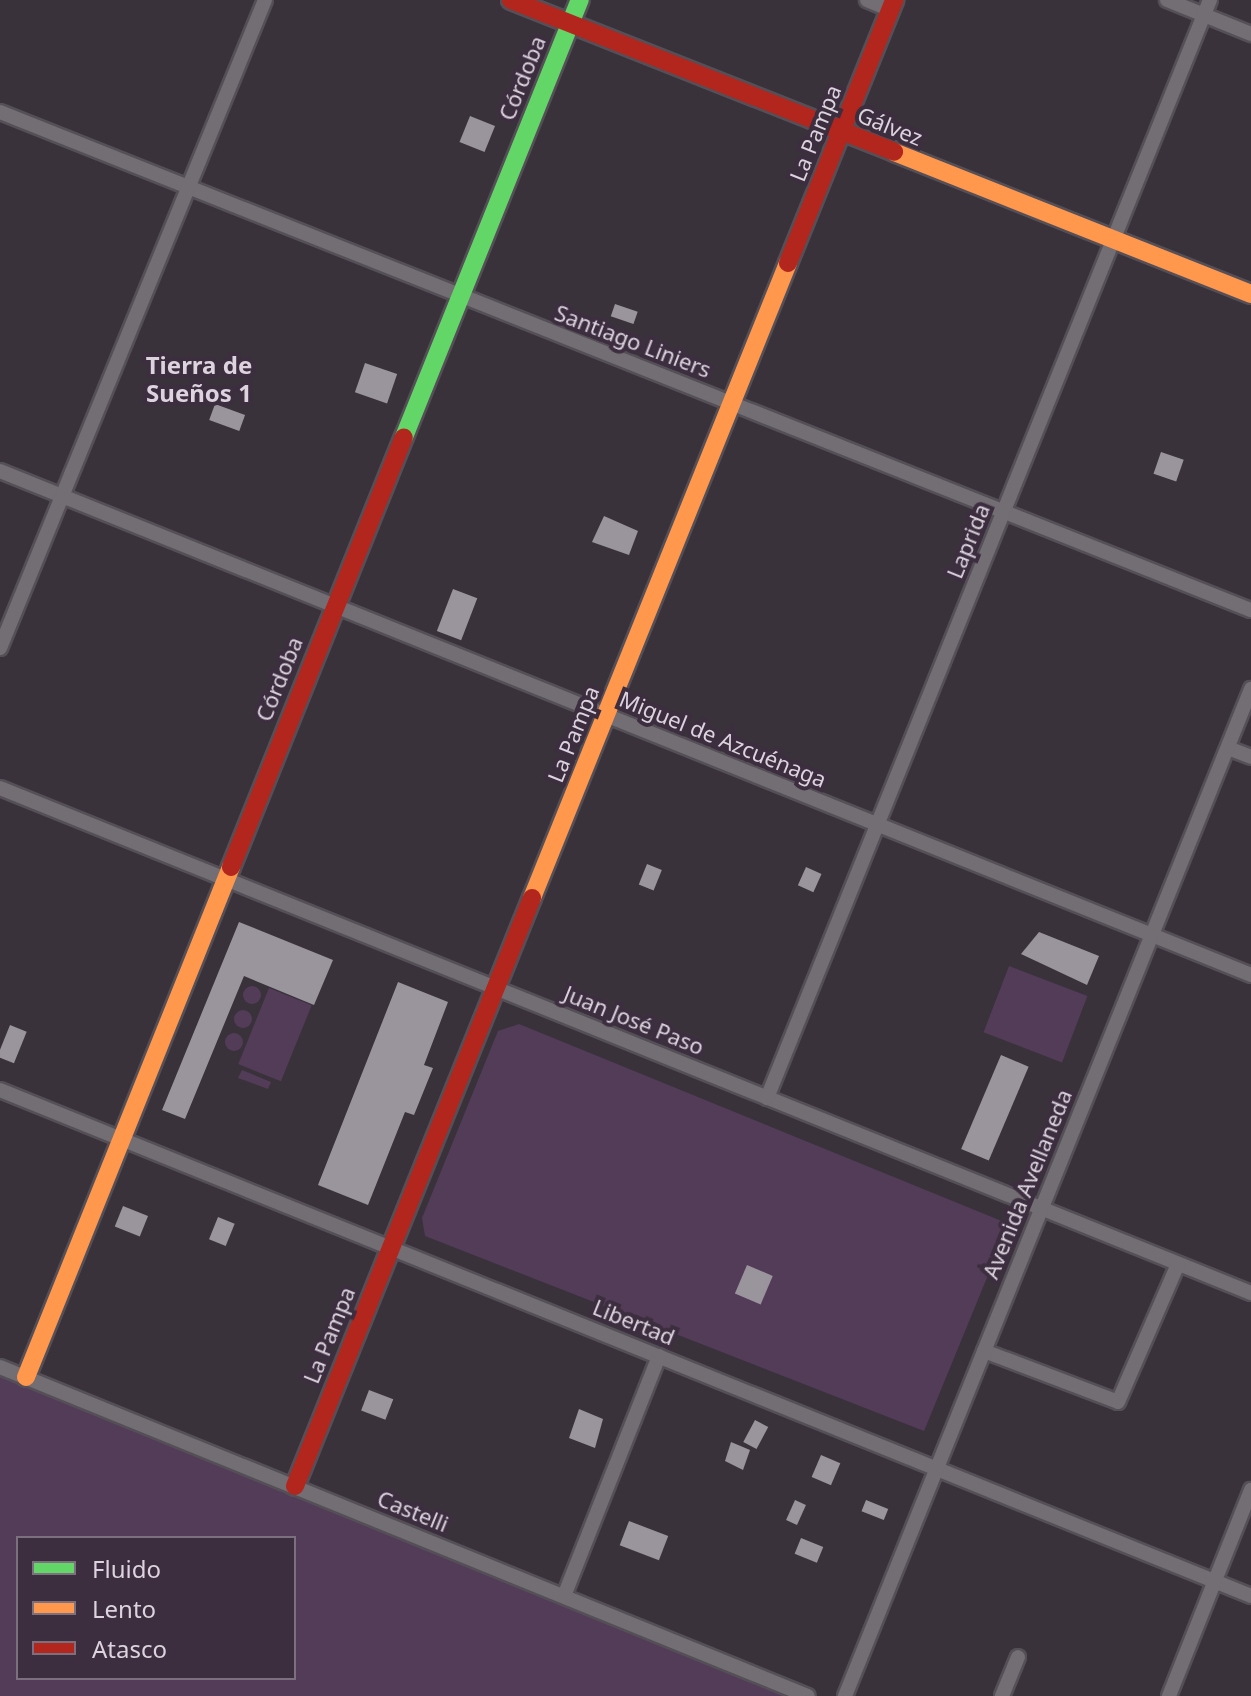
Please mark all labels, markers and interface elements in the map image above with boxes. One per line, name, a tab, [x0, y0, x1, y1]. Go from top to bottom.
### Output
street label: Córdoba	[493, 32, 551, 124]
street label: La Pampa	[784, 81, 846, 185]
street label: Gálvez	[854, 101, 926, 151]
street label: Santiago Liniers	[551, 299, 715, 383]
district label: Tierra de Sueños 1	[146, 351, 252, 407]
street label: Laprida	[941, 500, 995, 582]
street label: Córdoba	[250, 633, 308, 725]
street label: La Pampa	[542, 682, 604, 786]
street label: Miguel de Azcuénaga	[616, 685, 830, 793]
street label: Juan José Paso	[560, 980, 708, 1060]
street label: Avenida Avellaneda	[977, 1086, 1077, 1282]
street label: La Pampa	[298, 1283, 360, 1387]
street label: Libertad	[589, 1294, 679, 1350]
street label: Castelli	[374, 1485, 452, 1537]
legend	[16, 1536, 296, 1680]
text: Fluido	[92, 1552, 161, 1585]
text: Lento	[92, 1592, 156, 1625]
text: Atasco	[92, 1632, 167, 1665]

